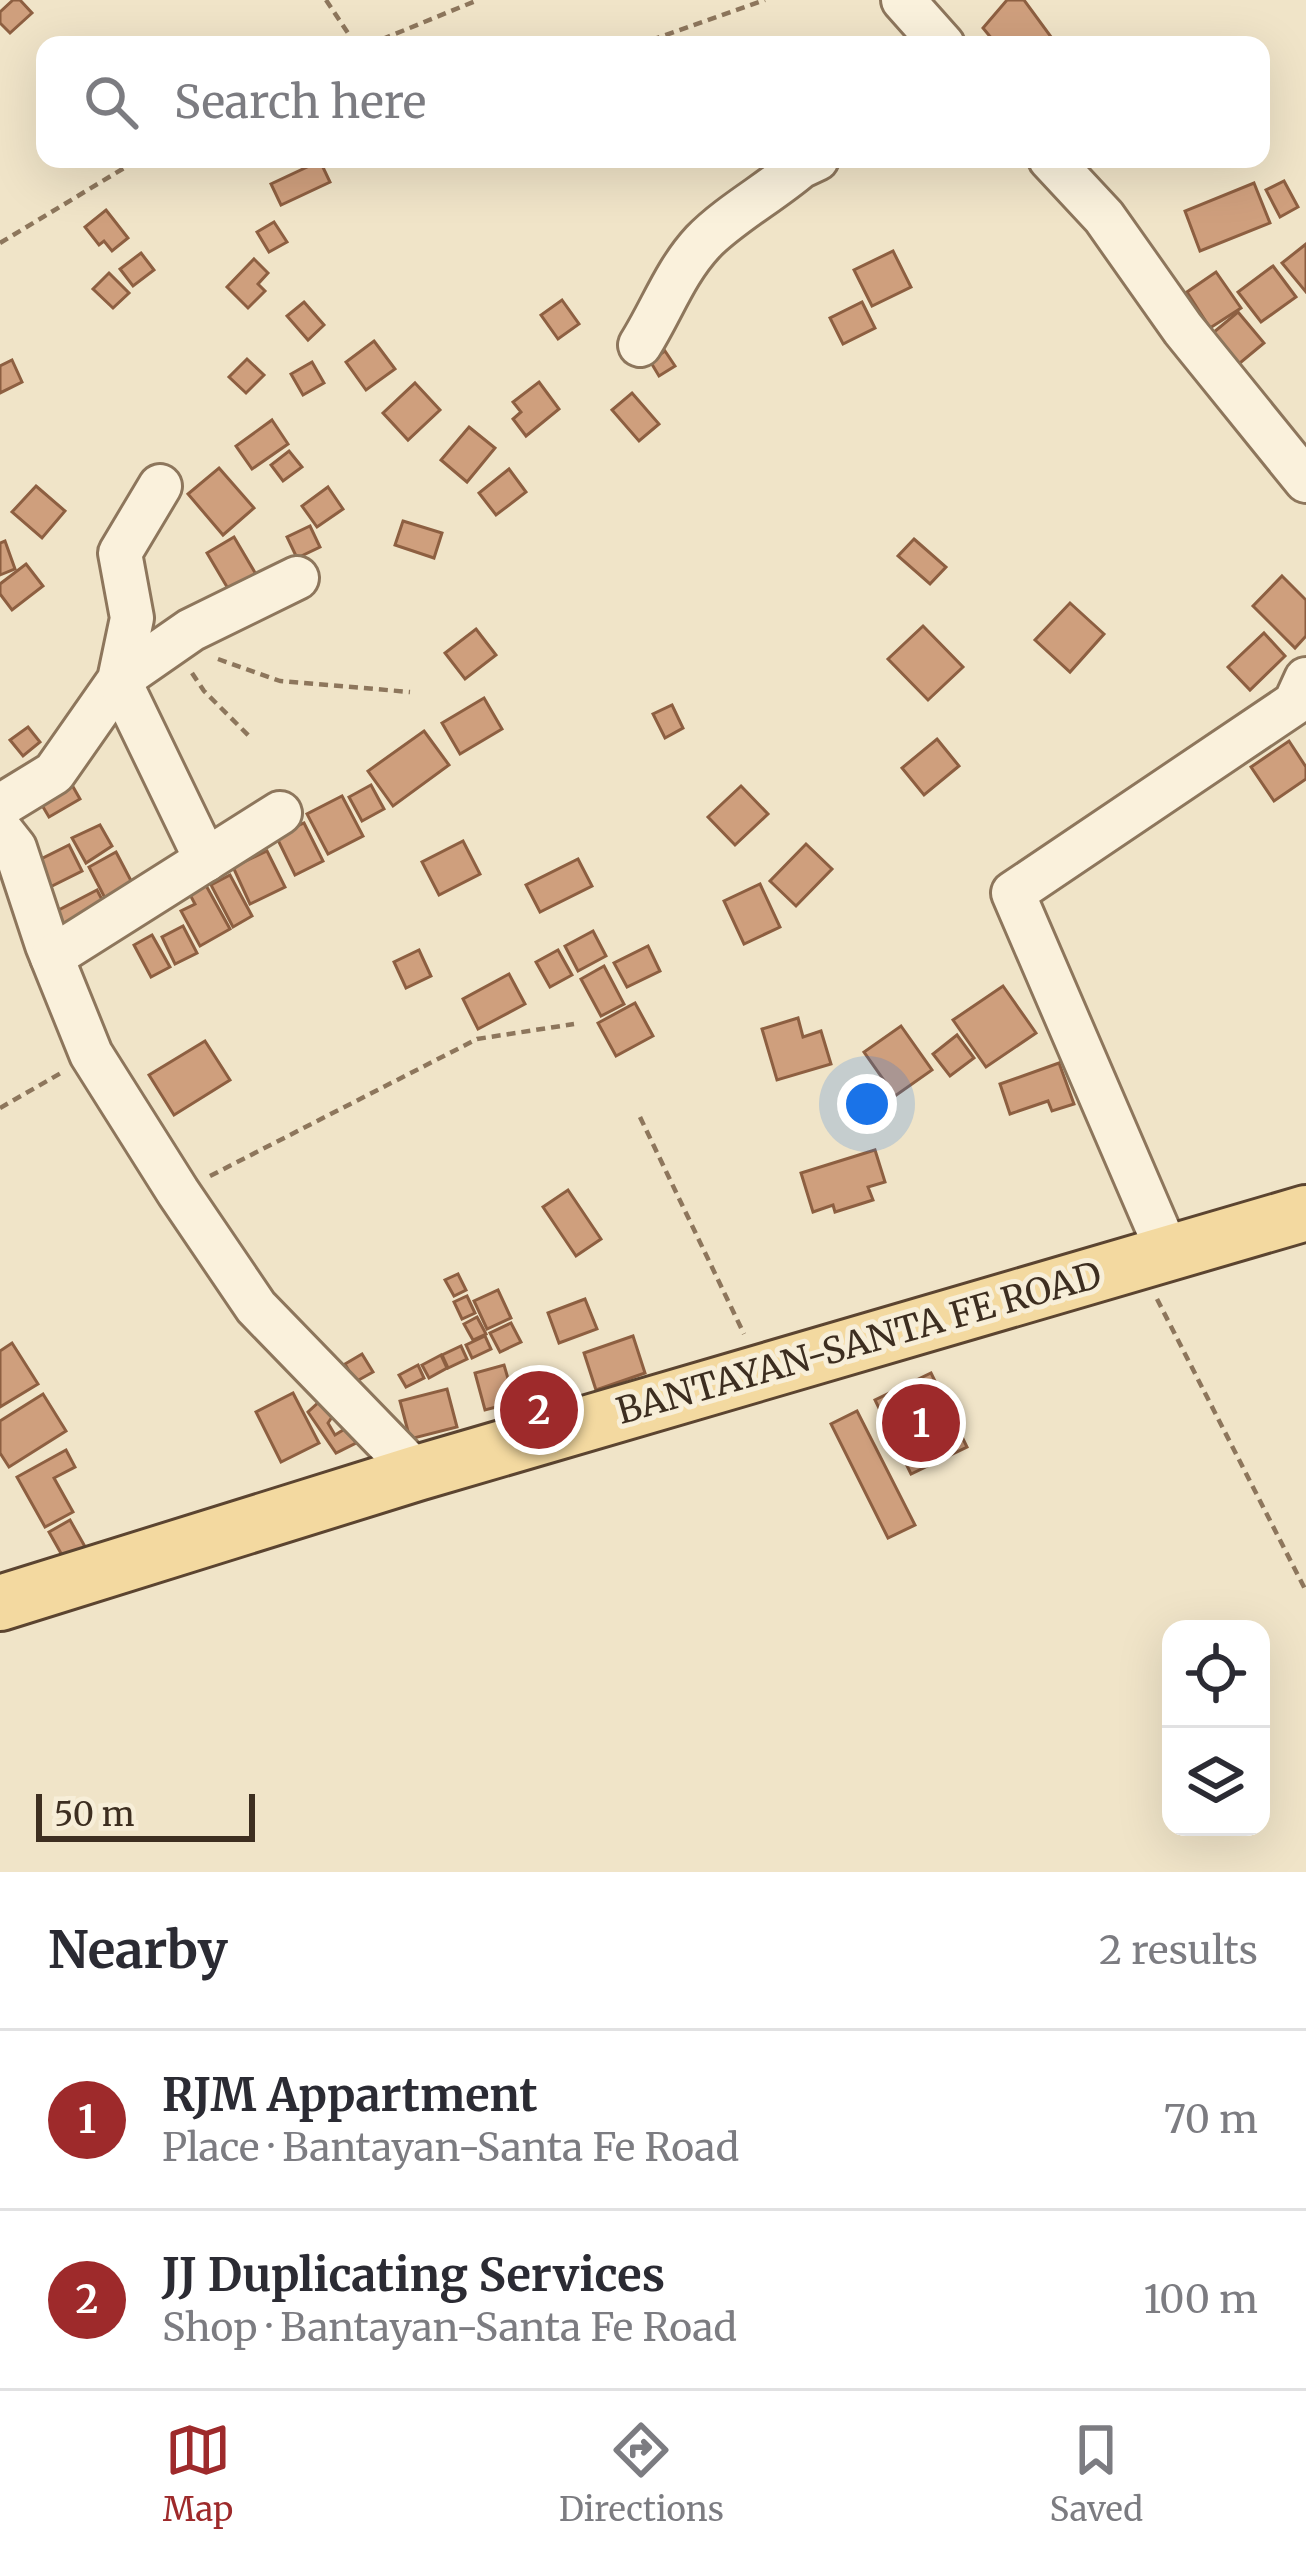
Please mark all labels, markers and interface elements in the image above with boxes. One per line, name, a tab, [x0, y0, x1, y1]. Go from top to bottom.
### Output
search box	[36, 36, 1270, 168]
icon: search	[78, 69, 144, 135]
text: Search here	[174, 74, 426, 130]
your location	[837, 1074, 897, 1134]
street label: BANTAYAN-SANTA FE ROAD	[611, 1252, 1107, 1434]
pin: 2	[500, 1365, 578, 1455]
pin: 1	[882, 1378, 960, 1468]
map controls	[1162, 1620, 1270, 1836]
button: locate	[1162, 1620, 1270, 1728]
button: layers	[1162, 1728, 1270, 1836]
scale bar	[36, 1788, 255, 1841]
text: 50 m	[54, 1794, 135, 1835]
text: Nearby	[48, 1918, 228, 1982]
text: 2 results	[1099, 1926, 1258, 1975]
text: RJM Appartment	[162, 2067, 538, 2123]
text: 1	[78, 2095, 96, 2144]
text: 70 m	[1164, 2095, 1258, 2144]
text: Place · Bantayan-Santa Fe Road	[162, 2123, 739, 2172]
text: JJ Duplicating Services	[162, 2247, 665, 2303]
text: 2	[76, 2275, 98, 2324]
text: 100 m	[1143, 2275, 1258, 2324]
text: Shop · Bantayan-Santa Fe Road	[162, 2303, 737, 2352]
tab: Map	[163, 2417, 233, 2530]
tab: Directions	[559, 2417, 724, 2530]
tab: Saved	[1050, 2417, 1143, 2530]

